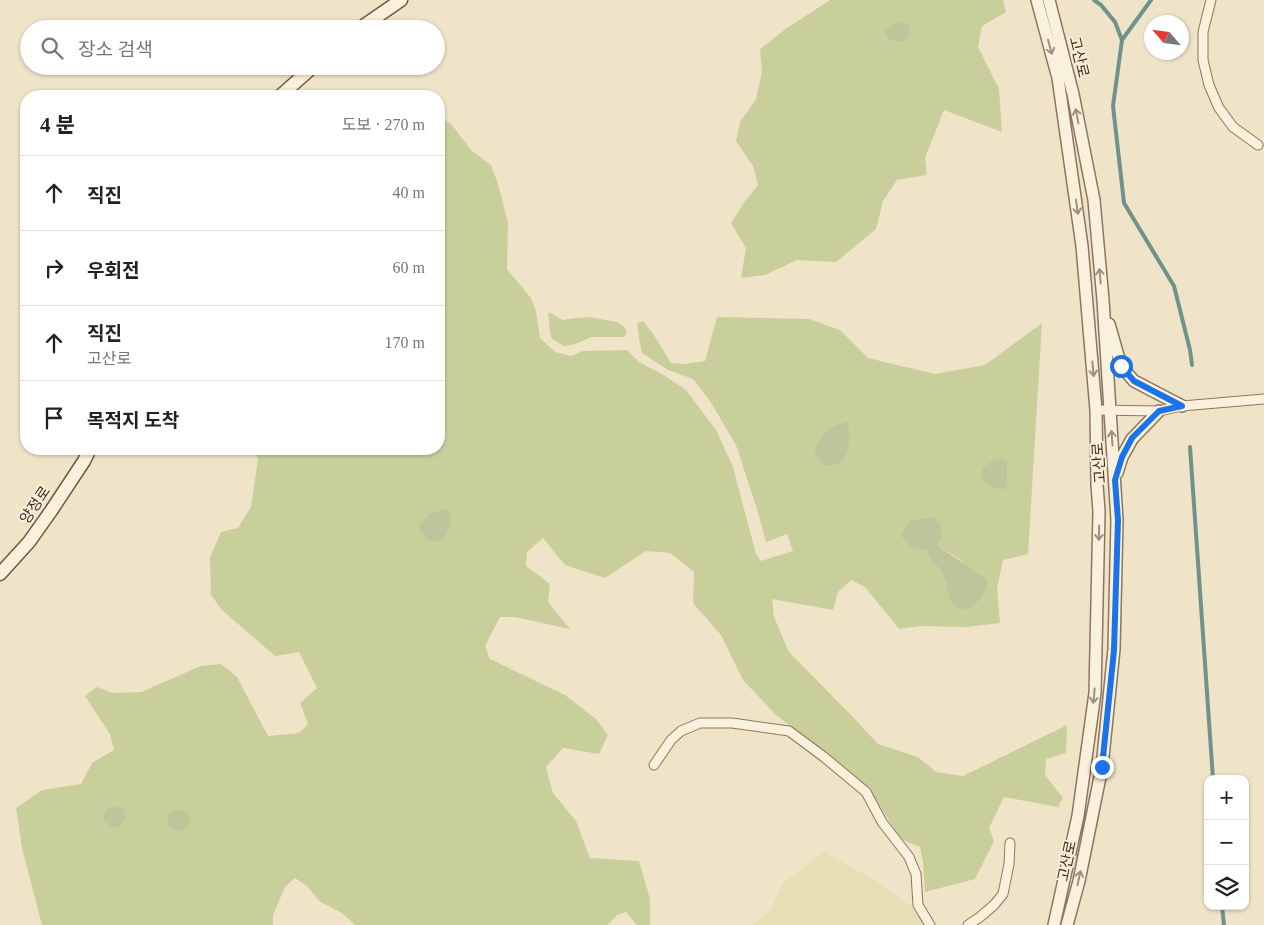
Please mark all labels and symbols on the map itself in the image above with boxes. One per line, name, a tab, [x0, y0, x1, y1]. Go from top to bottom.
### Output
north arrow	[1144, 15, 1189, 60]
street label: 고산로	[1066, 35, 1092, 79]
one-way arrow	[1046, 39, 1055, 55]
one-way arrow	[1072, 108, 1082, 124]
one-way arrow	[1072, 199, 1082, 215]
one-way arrow	[1096, 269, 1105, 285]
route start	[1110, 355, 1133, 378]
one-way arrow	[1088, 360, 1098, 376]
one-way arrow	[1108, 431, 1117, 447]
street label: 고산로	[1090, 442, 1108, 484]
street label: 양정로	[17, 483, 53, 527]
one-way arrow	[1094, 524, 1104, 541]
one-way arrow	[1089, 687, 1099, 703]
route end	[1091, 756, 1114, 779]
street label: 고산로	[1055, 839, 1079, 883]
one-way arrow	[1075, 870, 1084, 886]

